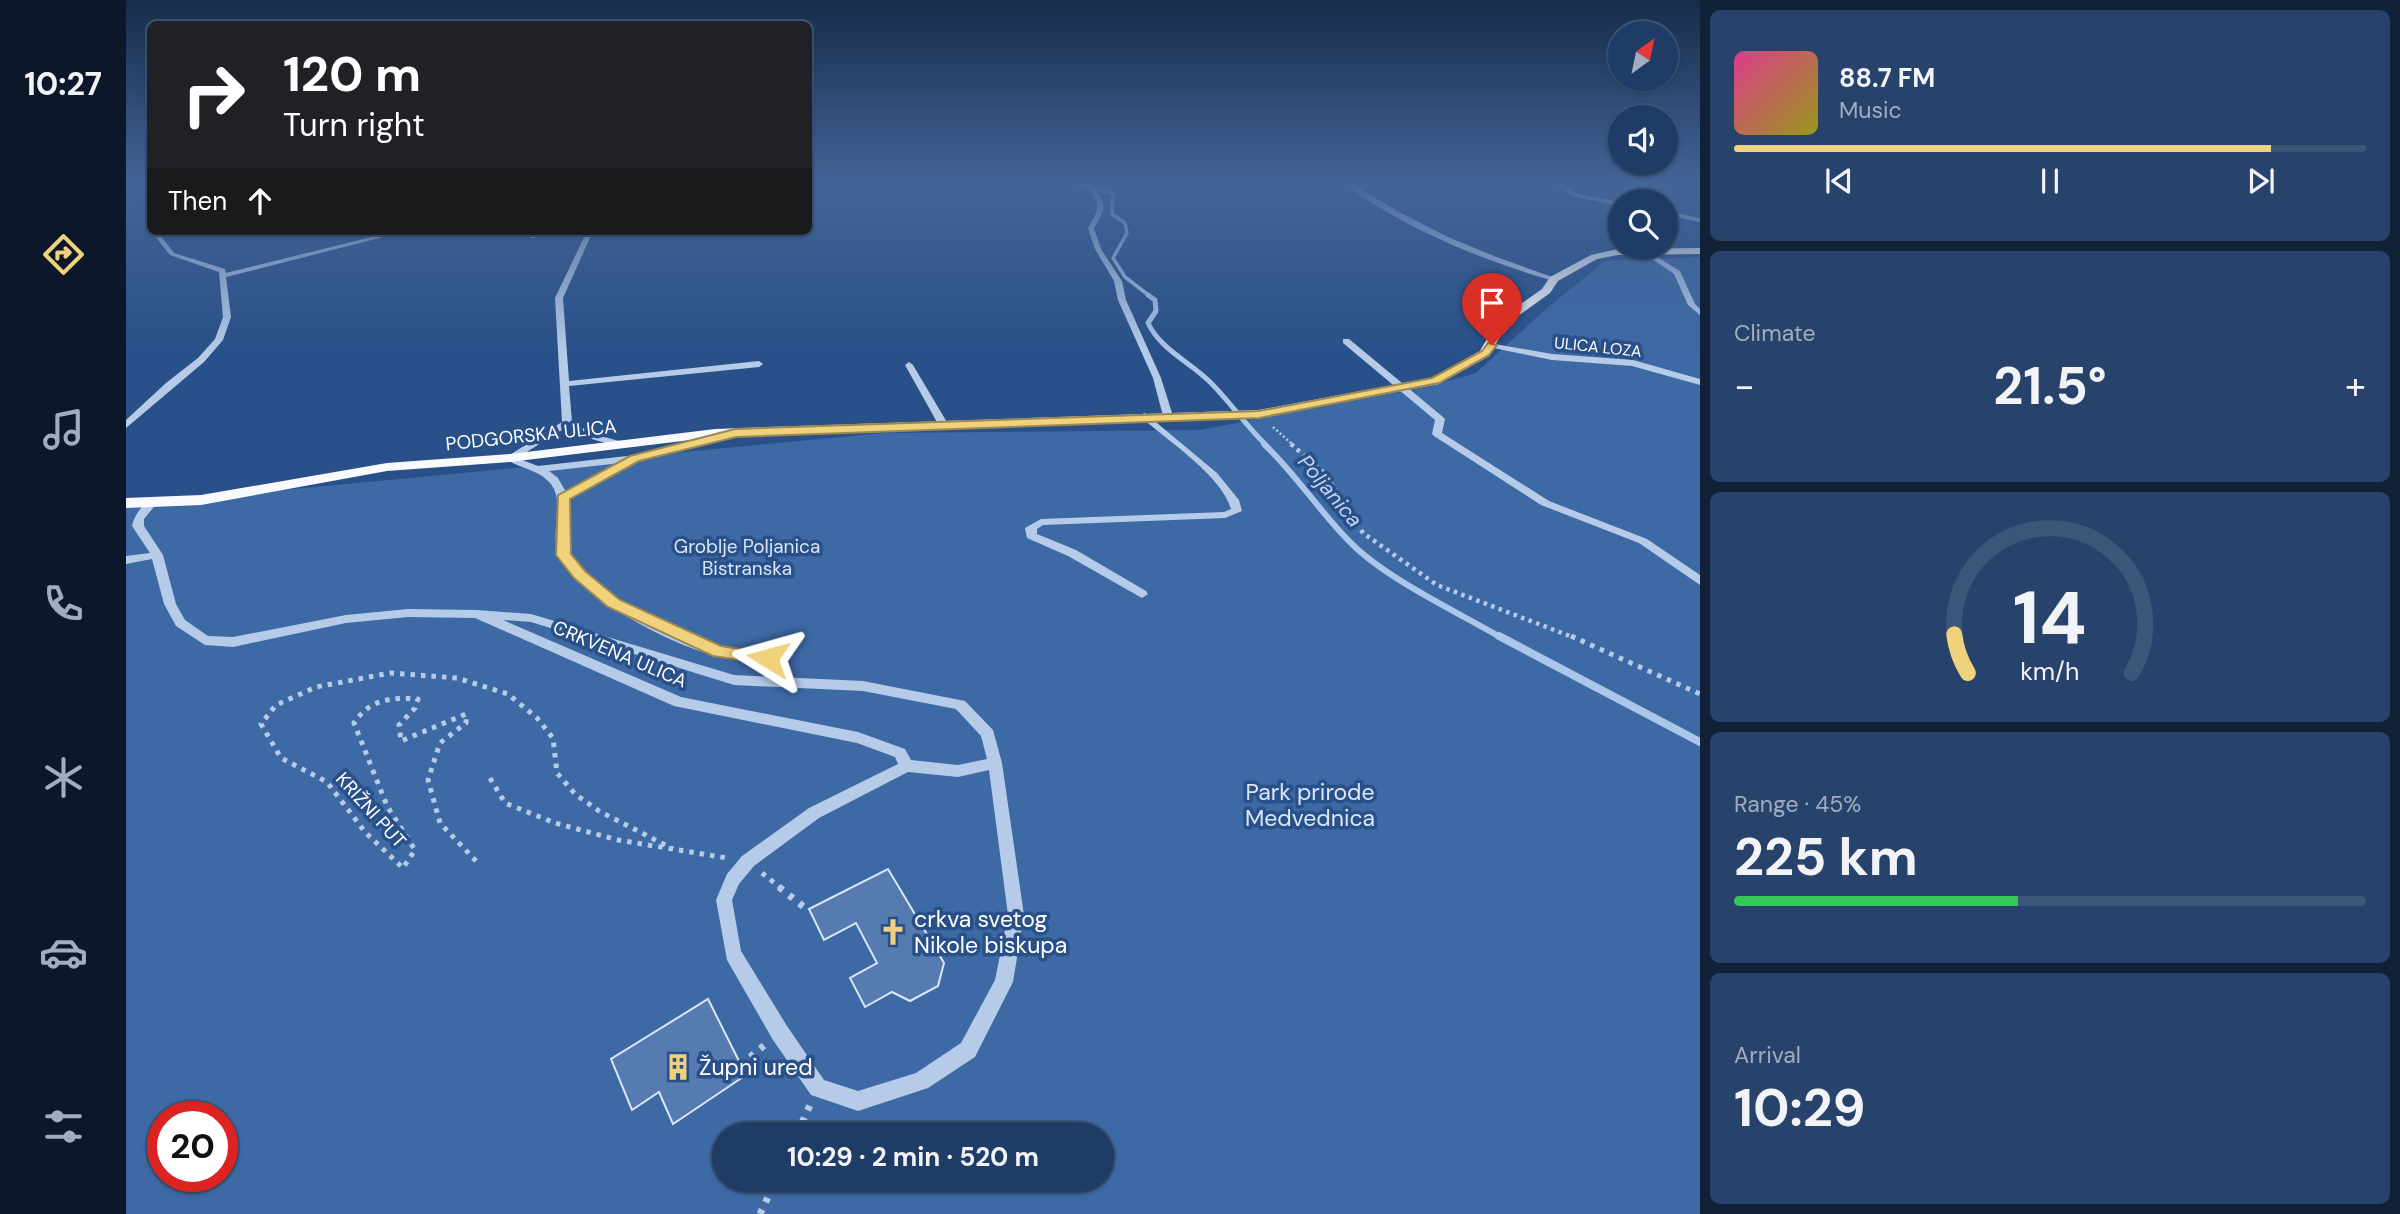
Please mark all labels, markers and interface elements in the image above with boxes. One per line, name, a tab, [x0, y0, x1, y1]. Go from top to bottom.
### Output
north arrow	[1608, 21, 1678, 91]
map controls	[1608, 21, 1678, 259]
text: 120 m	[283, 42, 421, 106]
icon: right	[168, 49, 259, 140]
text: 88.7 FM	[1839, 61, 1935, 95]
text: 10:27	[24, 63, 102, 105]
text: Music	[1839, 95, 1902, 125]
text: Turn right	[283, 104, 425, 146]
button: sound	[1608, 105, 1678, 175]
icon: previous	[1820, 162, 1858, 200]
icon: pause	[2031, 162, 2069, 200]
icon: next	[2242, 162, 2280, 200]
icon: ahead	[241, 182, 279, 220]
text: Then	[168, 184, 227, 218]
button: search	[1608, 189, 1678, 259]
icon: directions	[39, 230, 88, 279]
pin	[1462, 273, 1522, 345]
icon: arrive	[1473, 284, 1511, 322]
text: Climate	[1734, 318, 1816, 348]
street label: ULICA LOZA	[1553, 332, 1643, 362]
text: 21.5°	[1993, 352, 2107, 420]
text: −	[1734, 361, 1755, 411]
text: +	[2345, 361, 2366, 411]
icon: music	[39, 405, 88, 454]
street label: PODGORSKA ULICA	[444, 414, 618, 456]
water label: Poljanica	[1291, 449, 1369, 533]
park label: Groblje Poljanica Bistranska	[674, 534, 820, 581]
text: 14	[2013, 571, 2087, 666]
icon: phone	[39, 579, 88, 628]
street label: CRKVENA ULICA	[549, 615, 691, 694]
position arrow	[731, 621, 805, 695]
text: km/h	[2020, 655, 2080, 688]
icon: climate	[39, 753, 88, 802]
street label: KRIŽNI PUT	[330, 767, 412, 853]
park label: Park prirode Medvednica	[1245, 777, 1375, 833]
text: Range · 45%	[1734, 789, 1861, 819]
text: 225 km	[1734, 823, 1918, 891]
place label: crkva svetog Nikole biskupa	[914, 904, 1067, 960]
church icon: crkva svetog Nikole biskupa	[878, 917, 908, 947]
icon: car	[39, 928, 88, 977]
text: Arrival	[1734, 1040, 1801, 1070]
building icon: Župni ured	[663, 1052, 693, 1082]
place label: Župni ured	[699, 1052, 813, 1082]
text: 10:29	[1734, 1074, 1866, 1142]
speed limit sign: 20	[147, 1101, 238, 1192]
icon: filters	[39, 1102, 88, 1151]
text: 10:29 · 2 min · 520 m	[787, 1140, 1039, 1174]

